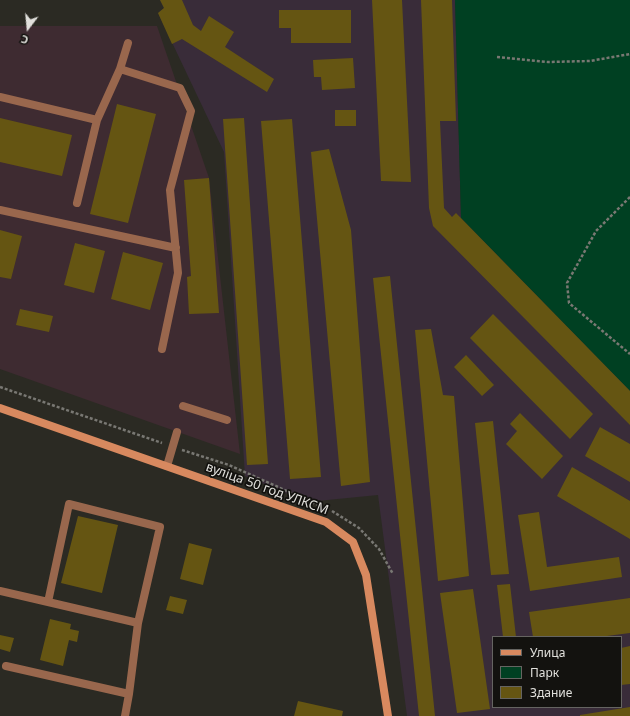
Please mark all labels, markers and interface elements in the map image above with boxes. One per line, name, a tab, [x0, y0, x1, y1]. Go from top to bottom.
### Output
north arrow	[8, 8, 48, 48]
text: С	[19, 32, 30, 48]
street label: вуліца 50 год УЛКСМ	[204, 460, 330, 518]
legend	[492, 636, 622, 708]
text: Улица	[530, 644, 565, 661]
text: Парк	[530, 664, 559, 681]
text: Здание	[530, 684, 572, 701]

